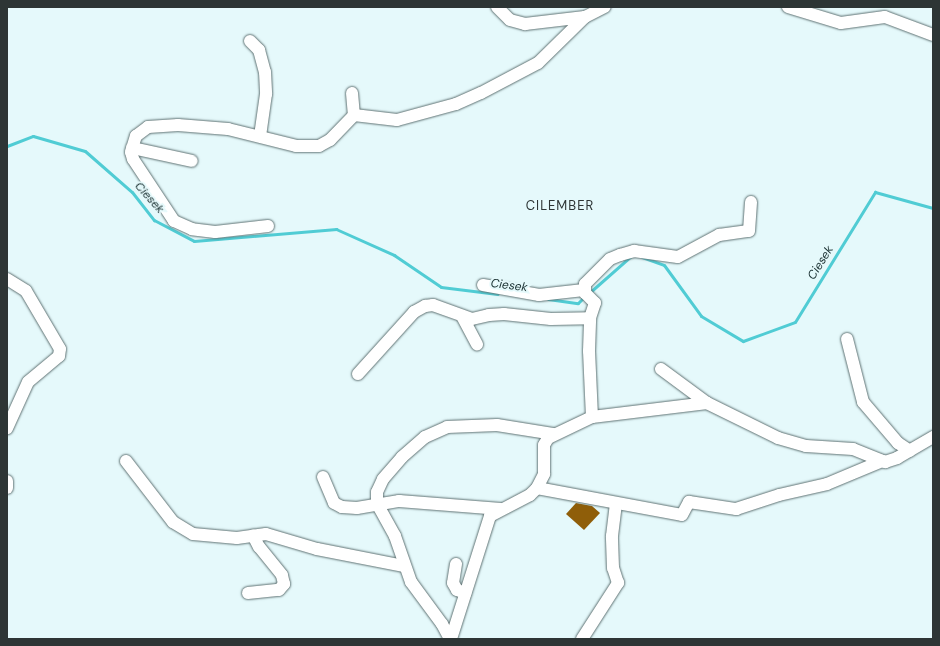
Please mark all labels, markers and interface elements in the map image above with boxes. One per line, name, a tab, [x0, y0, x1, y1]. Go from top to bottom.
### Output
water label: Ciesek	[131, 179, 167, 217]
district label: CILEMBER	[526, 198, 594, 214]
water label: Ciesek	[805, 243, 837, 283]
water label: Ciesek	[490, 277, 528, 295]

